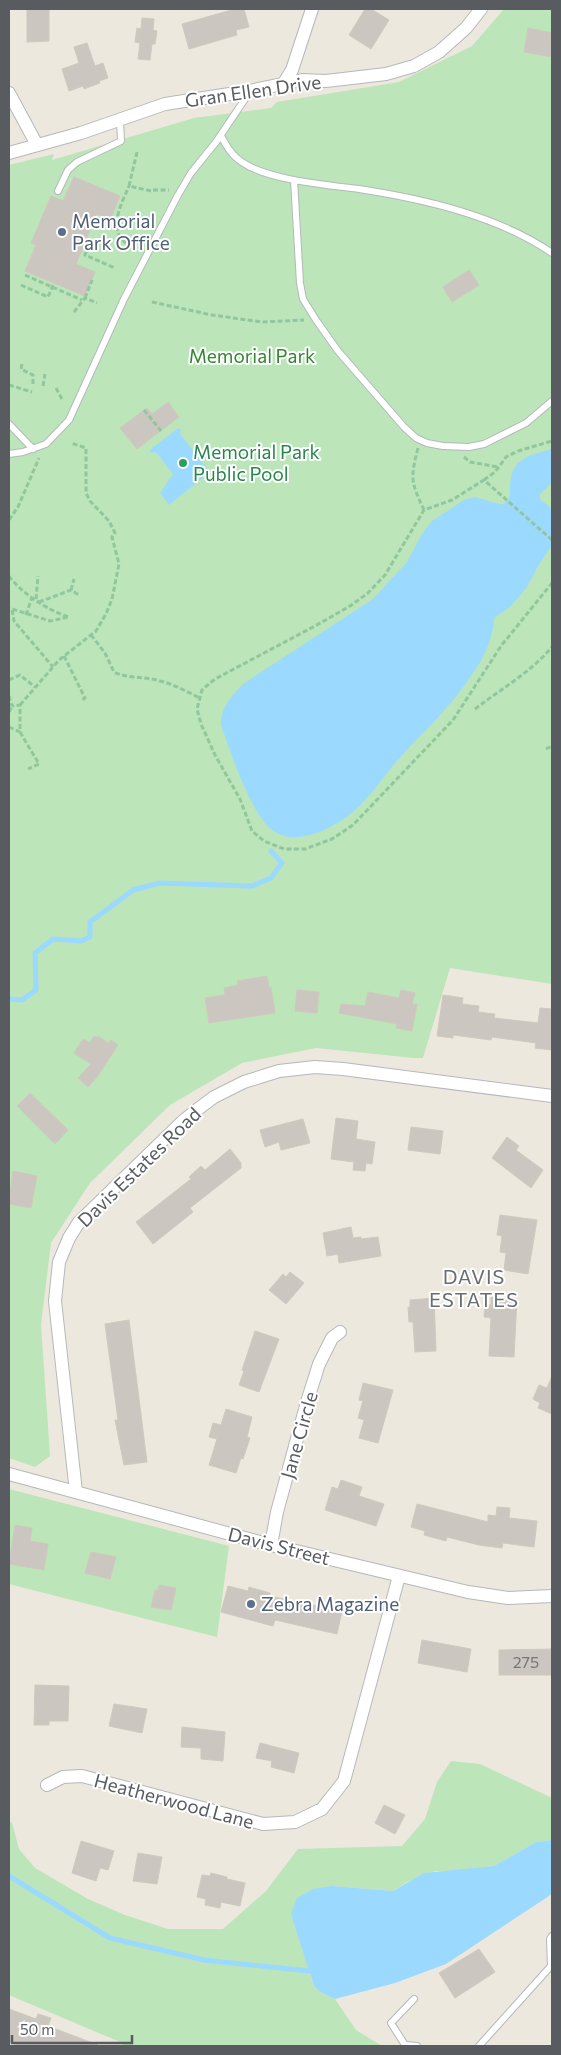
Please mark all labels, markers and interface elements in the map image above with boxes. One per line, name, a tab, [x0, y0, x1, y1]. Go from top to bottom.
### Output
street label: Gran Ellen Drive	[183, 70, 322, 111]
place label: Memorial Park Office	[72, 209, 170, 254]
marker: Memorial Park Office	[56, 226, 68, 238]
park label: Memorial Park	[189, 344, 315, 367]
place label: Memorial Park Public Pool	[193, 440, 320, 485]
marker: Memorial Park Public Pool	[177, 457, 189, 469]
street label: Davis Estates Road	[72, 1102, 205, 1231]
district label: DAVIS ESTATES	[429, 1264, 519, 1311]
street label: Jane Circle	[275, 1389, 322, 1481]
street label: Davis Street	[226, 1522, 333, 1569]
place label: Zebra Magazine	[261, 1592, 399, 1615]
marker: Zebra Magazine	[245, 1598, 257, 1610]
house number: 275	[513, 1652, 539, 1671]
street label: Heatherwood Lane	[92, 1768, 257, 1833]
scale bar	[12, 2012, 132, 2044]
text: 50 m	[20, 2020, 54, 2038]

